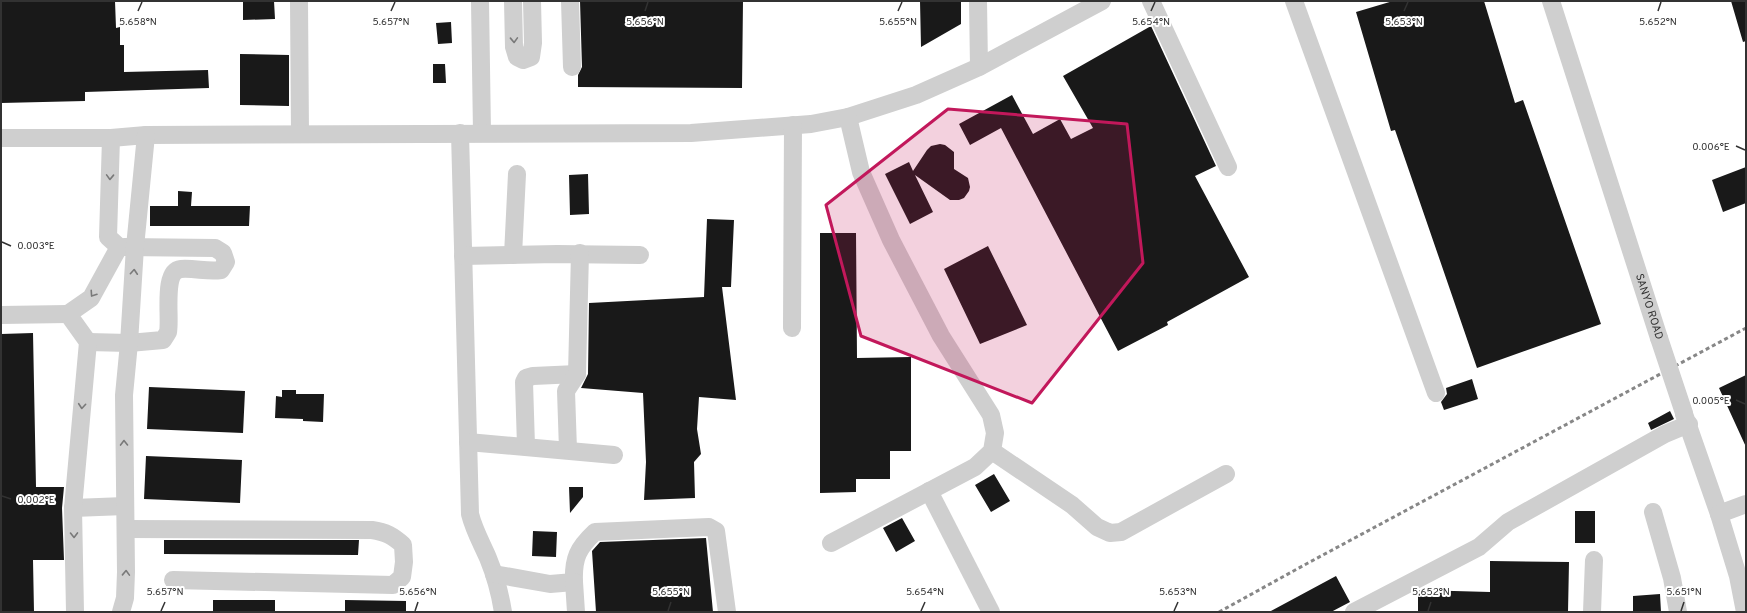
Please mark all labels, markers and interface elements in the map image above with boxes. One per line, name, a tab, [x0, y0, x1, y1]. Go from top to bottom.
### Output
text: 5.658°N	[119, 16, 157, 29]
text: 5.657°N	[373, 16, 409, 29]
text: 5.656°N	[626, 16, 664, 29]
text: 5.655°N	[879, 16, 917, 29]
text: 5.654°N	[1132, 16, 1170, 29]
text: 5.653°N	[1385, 16, 1423, 29]
text: 5.652°N	[1639, 16, 1677, 29]
one-way arrow	[509, 37, 518, 43]
text: 0.006°E	[1692, 141, 1730, 154]
one-way arrow	[105, 174, 114, 180]
text: 0.003°E	[17, 240, 55, 253]
one-way arrow	[129, 269, 138, 275]
street label: SANYO ROAD	[1632, 272, 1666, 341]
one-way arrow	[91, 290, 98, 297]
text: 0.005°E	[1692, 395, 1730, 408]
one-way arrow	[78, 403, 87, 409]
one-way arrow	[120, 440, 129, 446]
text: 0.002°E	[17, 494, 55, 507]
one-way arrow	[70, 532, 78, 538]
one-way arrow	[122, 570, 130, 576]
text: 5.657°N	[147, 586, 183, 599]
text: 5.656°N	[399, 586, 437, 599]
text: 5.655°N	[652, 586, 690, 599]
text: 5.654°N	[906, 586, 944, 599]
text: 5.653°N	[1159, 586, 1197, 599]
text: 5.652°N	[1412, 586, 1450, 599]
text: 5.651°N	[1666, 586, 1702, 599]

